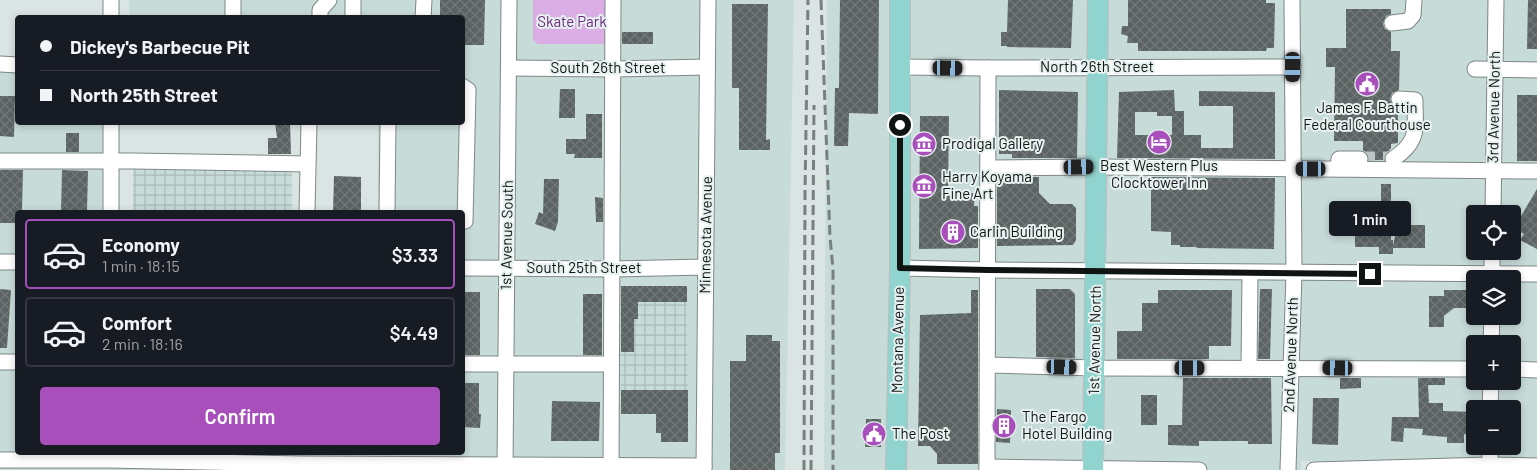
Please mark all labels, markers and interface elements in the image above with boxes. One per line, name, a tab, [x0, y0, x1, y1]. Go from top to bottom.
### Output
park label: Skate Park	[537, 12, 607, 30]
text: Dickey's Barbecue Pit	[70, 35, 250, 58]
street label: 3rd Avenue North	[1483, 51, 1503, 163]
car	[1285, 52, 1300, 82]
street label: North 26th Street	[1040, 57, 1154, 75]
street label: South 26th Street	[551, 58, 665, 76]
car	[932, 60, 963, 76]
public building icon: James F. Battin Federal Courthouse	[1354, 71, 1380, 97]
text: North 25th Street	[70, 83, 218, 106]
place label: James F. Battin Federal Courthouse	[1303, 98, 1431, 133]
route start	[889, 114, 911, 136]
hotel icon: Best Western Plus Clocktower Inn	[1146, 129, 1172, 155]
museum icon: Prodigal Gallery	[911, 131, 937, 157]
place label: Prodigal Gallery	[942, 134, 1043, 152]
place label: Best Western Plus Clocktower Inn	[1100, 156, 1218, 191]
car	[1063, 159, 1094, 175]
car	[1296, 162, 1326, 177]
place label: Harry Koyama Fine Art	[942, 167, 1032, 202]
museum icon: Harry Koyama Fine Art	[911, 173, 937, 199]
street label: Minnesota Avenue	[695, 176, 715, 294]
street label: 1st Avenue South	[496, 180, 516, 290]
callout: 1 min	[1329, 202, 1411, 236]
map controls	[1466, 205, 1521, 455]
button: locate	[1466, 205, 1521, 260]
text: 1 min	[1353, 209, 1387, 228]
building icon: Carlin Building	[940, 219, 966, 245]
place label: Carlin Building	[970, 222, 1063, 240]
icon: car	[42, 232, 87, 277]
text: Economy	[102, 233, 180, 256]
text: $3.33	[392, 243, 438, 266]
text: 1 min · 18:15	[102, 256, 180, 275]
street label: South 25th Street	[527, 258, 641, 276]
route end	[1359, 263, 1381, 285]
button: layers	[1466, 270, 1521, 325]
street label: 1st Avenue North	[1084, 285, 1104, 395]
street label: Montana Avenue	[887, 287, 907, 393]
street label: 2nd Avenue North	[1279, 297, 1301, 413]
icon: car	[42, 310, 87, 355]
text: Comfort	[102, 311, 172, 334]
text: $4.49	[390, 321, 438, 344]
text: 2 min · 18:16	[102, 334, 183, 353]
button: +	[1466, 335, 1521, 390]
car	[1046, 359, 1077, 375]
car	[1322, 360, 1353, 376]
car	[1175, 361, 1205, 376]
button: Confirm	[40, 387, 440, 445]
button: −	[1466, 400, 1521, 455]
place label: The Fargo Hotel Building	[1022, 407, 1112, 442]
building icon: The Fargo Hotel Building	[991, 413, 1017, 439]
public building icon: The Post	[861, 421, 887, 447]
place label: The Post	[892, 424, 949, 442]

